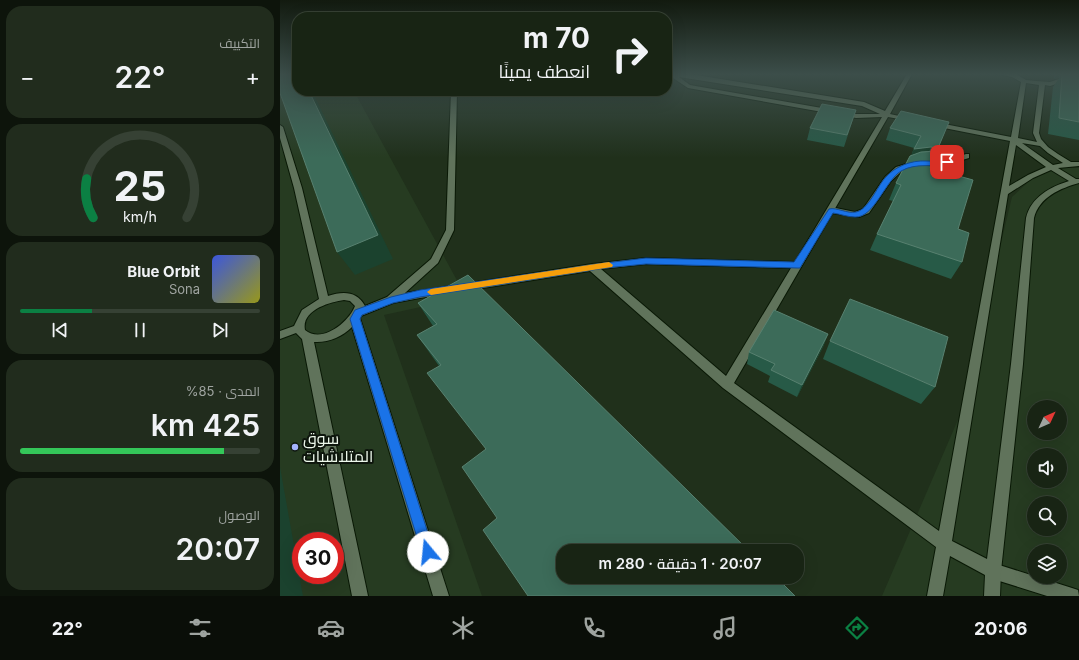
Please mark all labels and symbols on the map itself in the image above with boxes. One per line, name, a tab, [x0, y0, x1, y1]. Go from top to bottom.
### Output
pin	[930, 145, 964, 179]
north arrow	[1027, 400, 1067, 440]
place label: سوق المتلاشيات	[303, 428, 373, 466]
marker: سوق المتلاشيات	[290, 442, 300, 452]
position arrow	[407, 531, 449, 573]
speed limit sign: 30	[292, 532, 344, 584]

